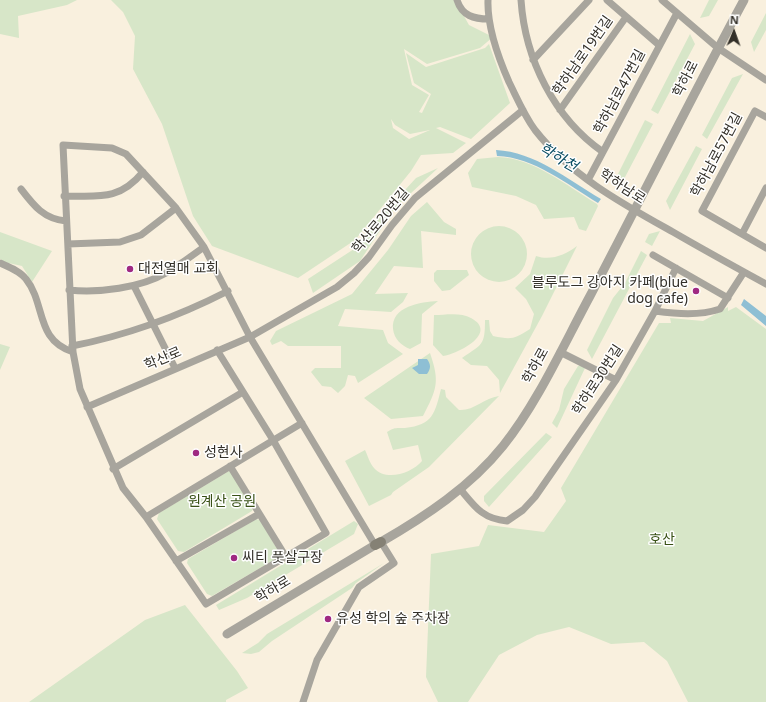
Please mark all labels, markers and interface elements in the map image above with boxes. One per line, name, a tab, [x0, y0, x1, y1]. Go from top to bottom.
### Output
north arrow	[714, 12, 754, 52]
text: N	[730, 12, 739, 27]
street label: 학하남로19번길	[549, 13, 617, 99]
street label: 학하남로47번길	[591, 47, 649, 137]
street label: 학하로	[670, 58, 702, 100]
street label: 학하남로57번길	[688, 110, 746, 200]
water label: 학하천	[536, 140, 580, 176]
street label: 학하남로	[596, 166, 648, 208]
street label: 학산로20번길	[349, 185, 413, 257]
place label: 대전열매 교회	[138, 261, 219, 277]
marker: 대전열매 교회	[125, 264, 135, 274]
place label: 블루도그 강아지 카페(blue dog cafe)	[532, 275, 688, 308]
marker: 블루도그 강아지 카페(blue dog cafe)	[691, 286, 701, 296]
street label: 학하로30번길	[569, 342, 627, 418]
street label: 학산로	[142, 344, 184, 374]
street label: 학하로	[519, 345, 553, 387]
place label: 성현사	[204, 445, 243, 461]
marker: 성현사	[191, 448, 201, 458]
park label: 원계산 공원	[188, 494, 256, 510]
park label: 호산	[649, 532, 675, 548]
place label: 씨티 풋살구장	[242, 550, 323, 566]
marker: 씨티 풋살구장	[229, 553, 239, 563]
street label: 학하로	[252, 573, 294, 607]
place label: 유성 학의 숲 주차장	[336, 611, 450, 627]
marker: 유성 학의 숲 주차장	[323, 614, 333, 624]

